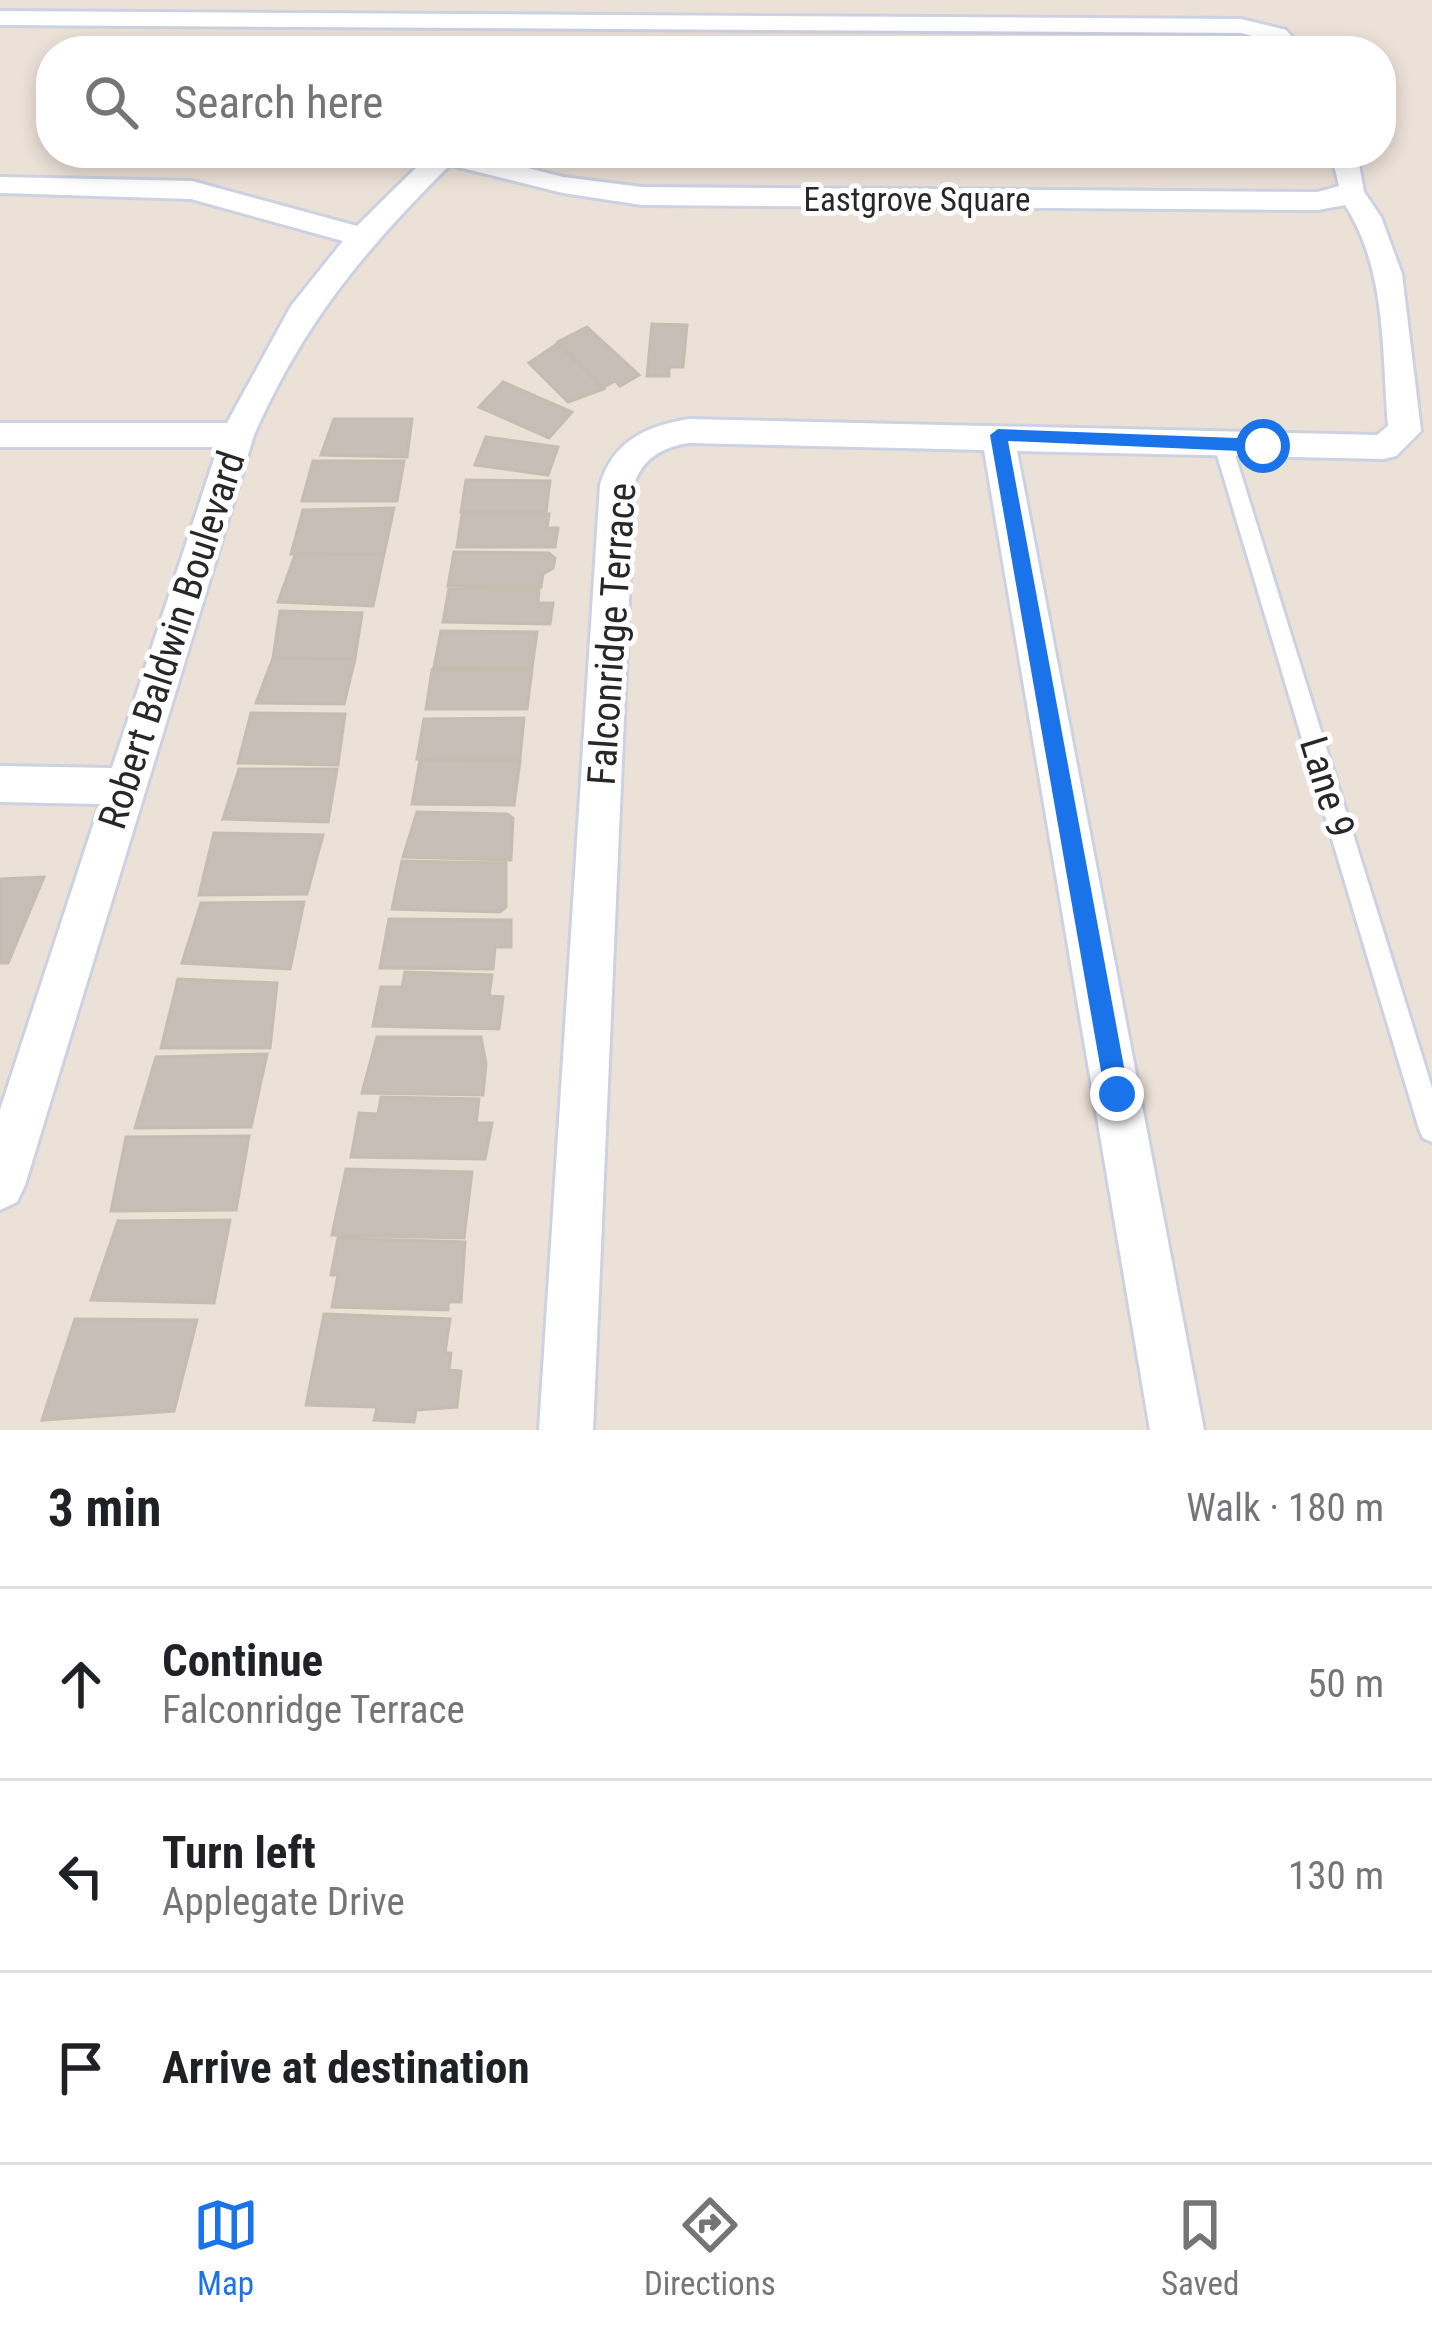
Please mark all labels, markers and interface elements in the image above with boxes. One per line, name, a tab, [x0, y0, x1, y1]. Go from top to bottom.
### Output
search box	[36, 36, 1396, 168]
icon: search	[78, 69, 144, 135]
text: Search here	[174, 76, 383, 129]
street label: Eastgrove Square	[804, 180, 1030, 219]
route start	[1236, 419, 1290, 473]
street label: Robert Baldwin Boulevard	[89, 445, 255, 835]
street label: Falconridge Terrace	[578, 481, 646, 787]
street label: Lane 9	[1290, 731, 1364, 843]
route end	[1090, 1067, 1144, 1121]
text: 3 min	[48, 1479, 161, 1538]
text: Walk · 180 m	[1186, 1485, 1384, 1531]
text: Continue	[162, 1634, 323, 1687]
icon: ahead	[48, 1651, 114, 1717]
text: 50 m	[1307, 1661, 1384, 1707]
text: Falconridge Terrace	[162, 1687, 465, 1733]
text: Turn left	[162, 1826, 316, 1879]
icon: left	[48, 1843, 114, 1909]
text: 130 m	[1288, 1853, 1384, 1899]
text: Applegate Drive	[162, 1879, 405, 1925]
icon: arrive	[48, 2035, 114, 2101]
text: Arrive at destination	[162, 2041, 530, 2094]
tab: Map	[193, 2192, 259, 2303]
tab: Directions	[644, 2192, 776, 2303]
tab: Saved	[1161, 2192, 1239, 2303]

